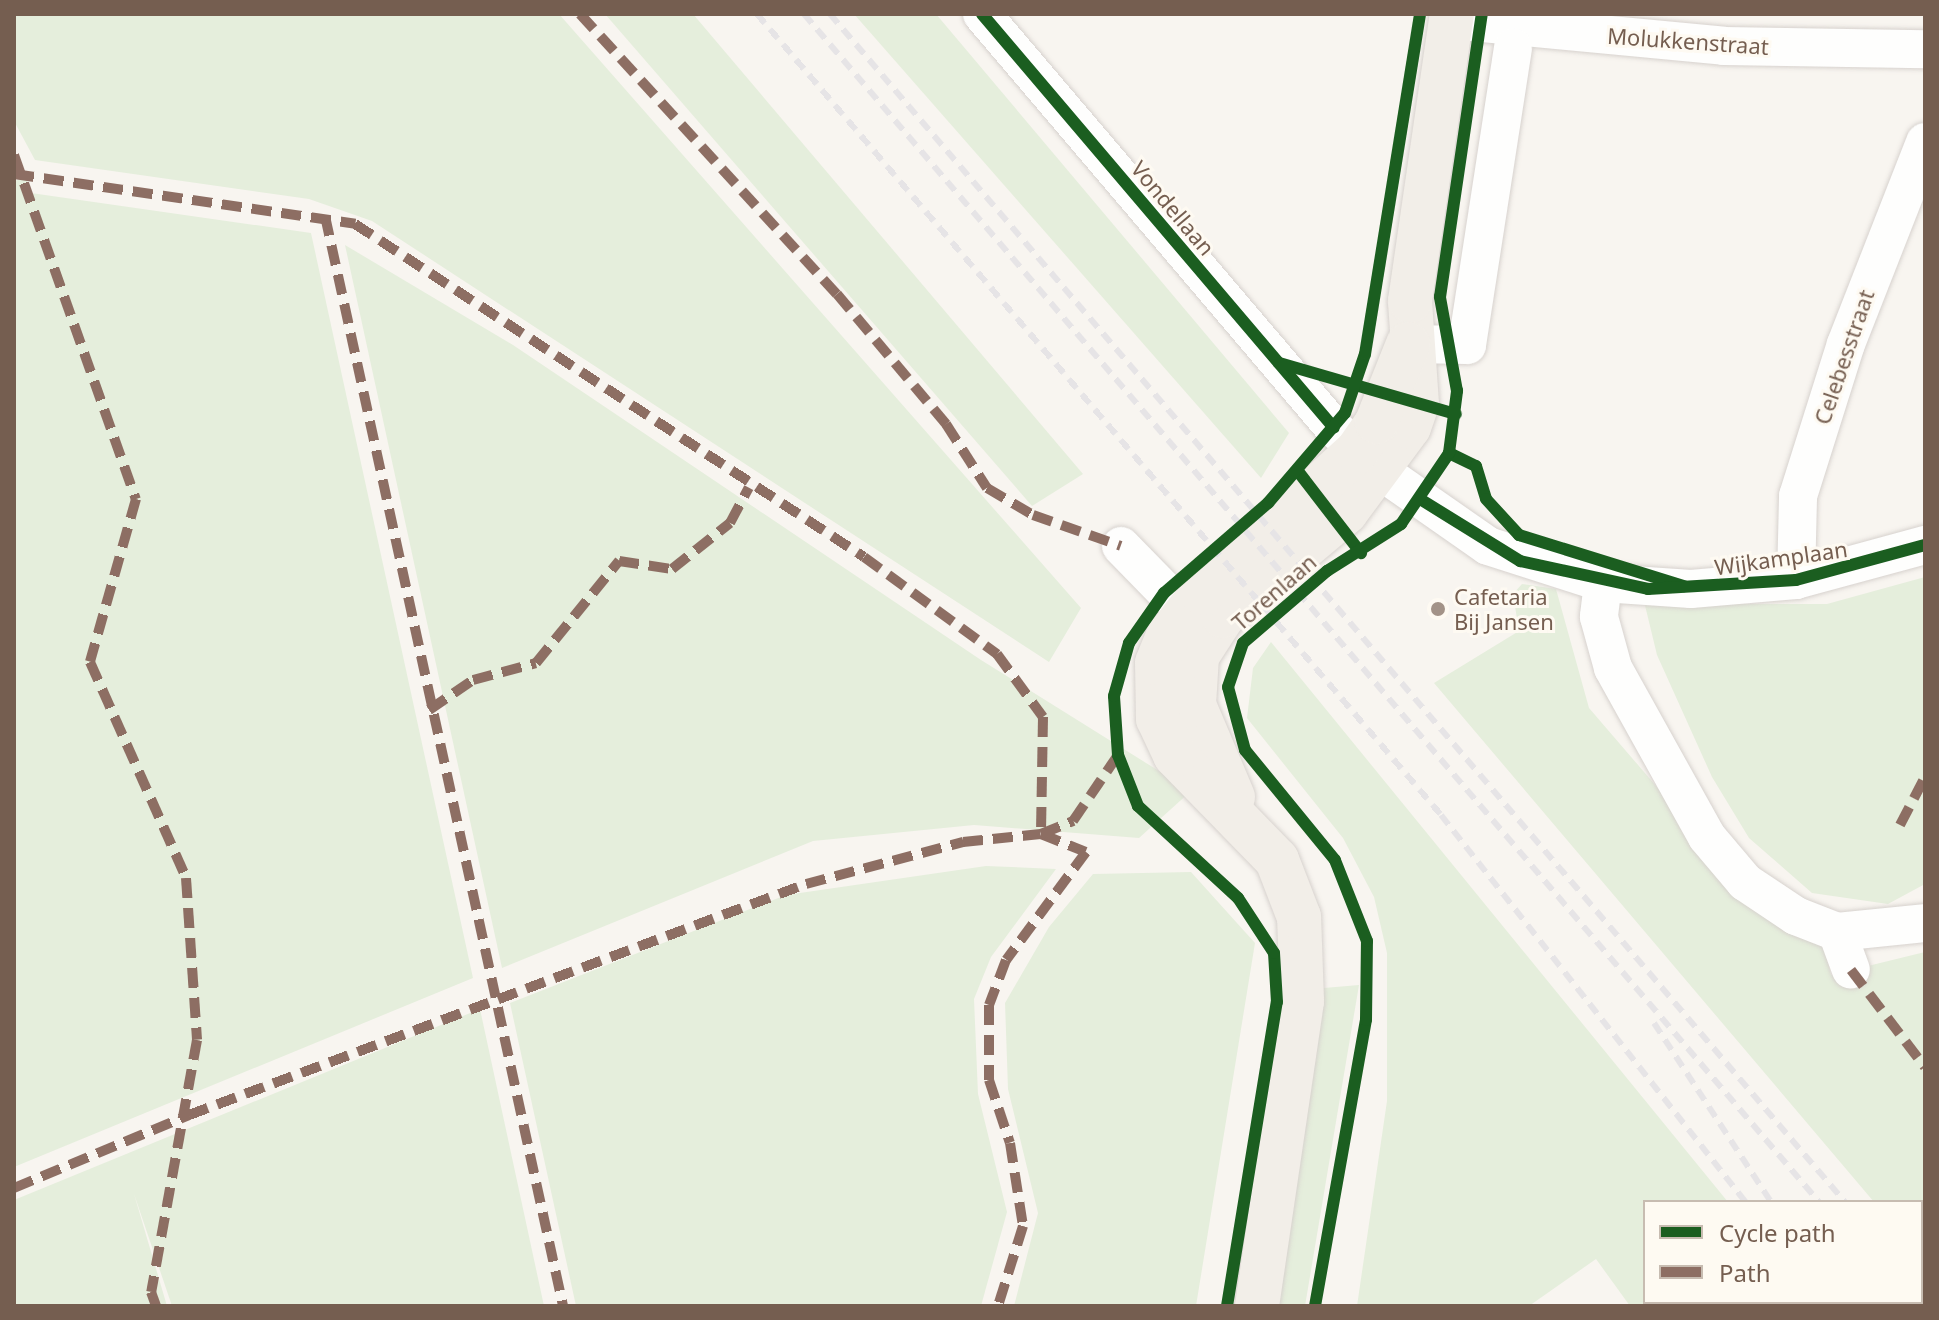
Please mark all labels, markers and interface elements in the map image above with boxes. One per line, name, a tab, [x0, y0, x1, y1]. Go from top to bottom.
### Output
street label: Molukkenstraat	[1606, 22, 1770, 60]
street label: Vondellaan	[1126, 155, 1220, 261]
street label: Celebesstraat	[1809, 286, 1879, 428]
street label: Wijkamplaan	[1713, 536, 1849, 580]
street label: Torenlaan	[1227, 548, 1321, 636]
place label: Cafetaria Bij Jansen	[1454, 583, 1554, 634]
marker: Cafetaria Bij Jansen	[1429, 600, 1447, 618]
legend	[1643, 1200, 1923, 1304]
text: Cycle path	[1719, 1216, 1836, 1249]
text: Path	[1719, 1256, 1770, 1289]

